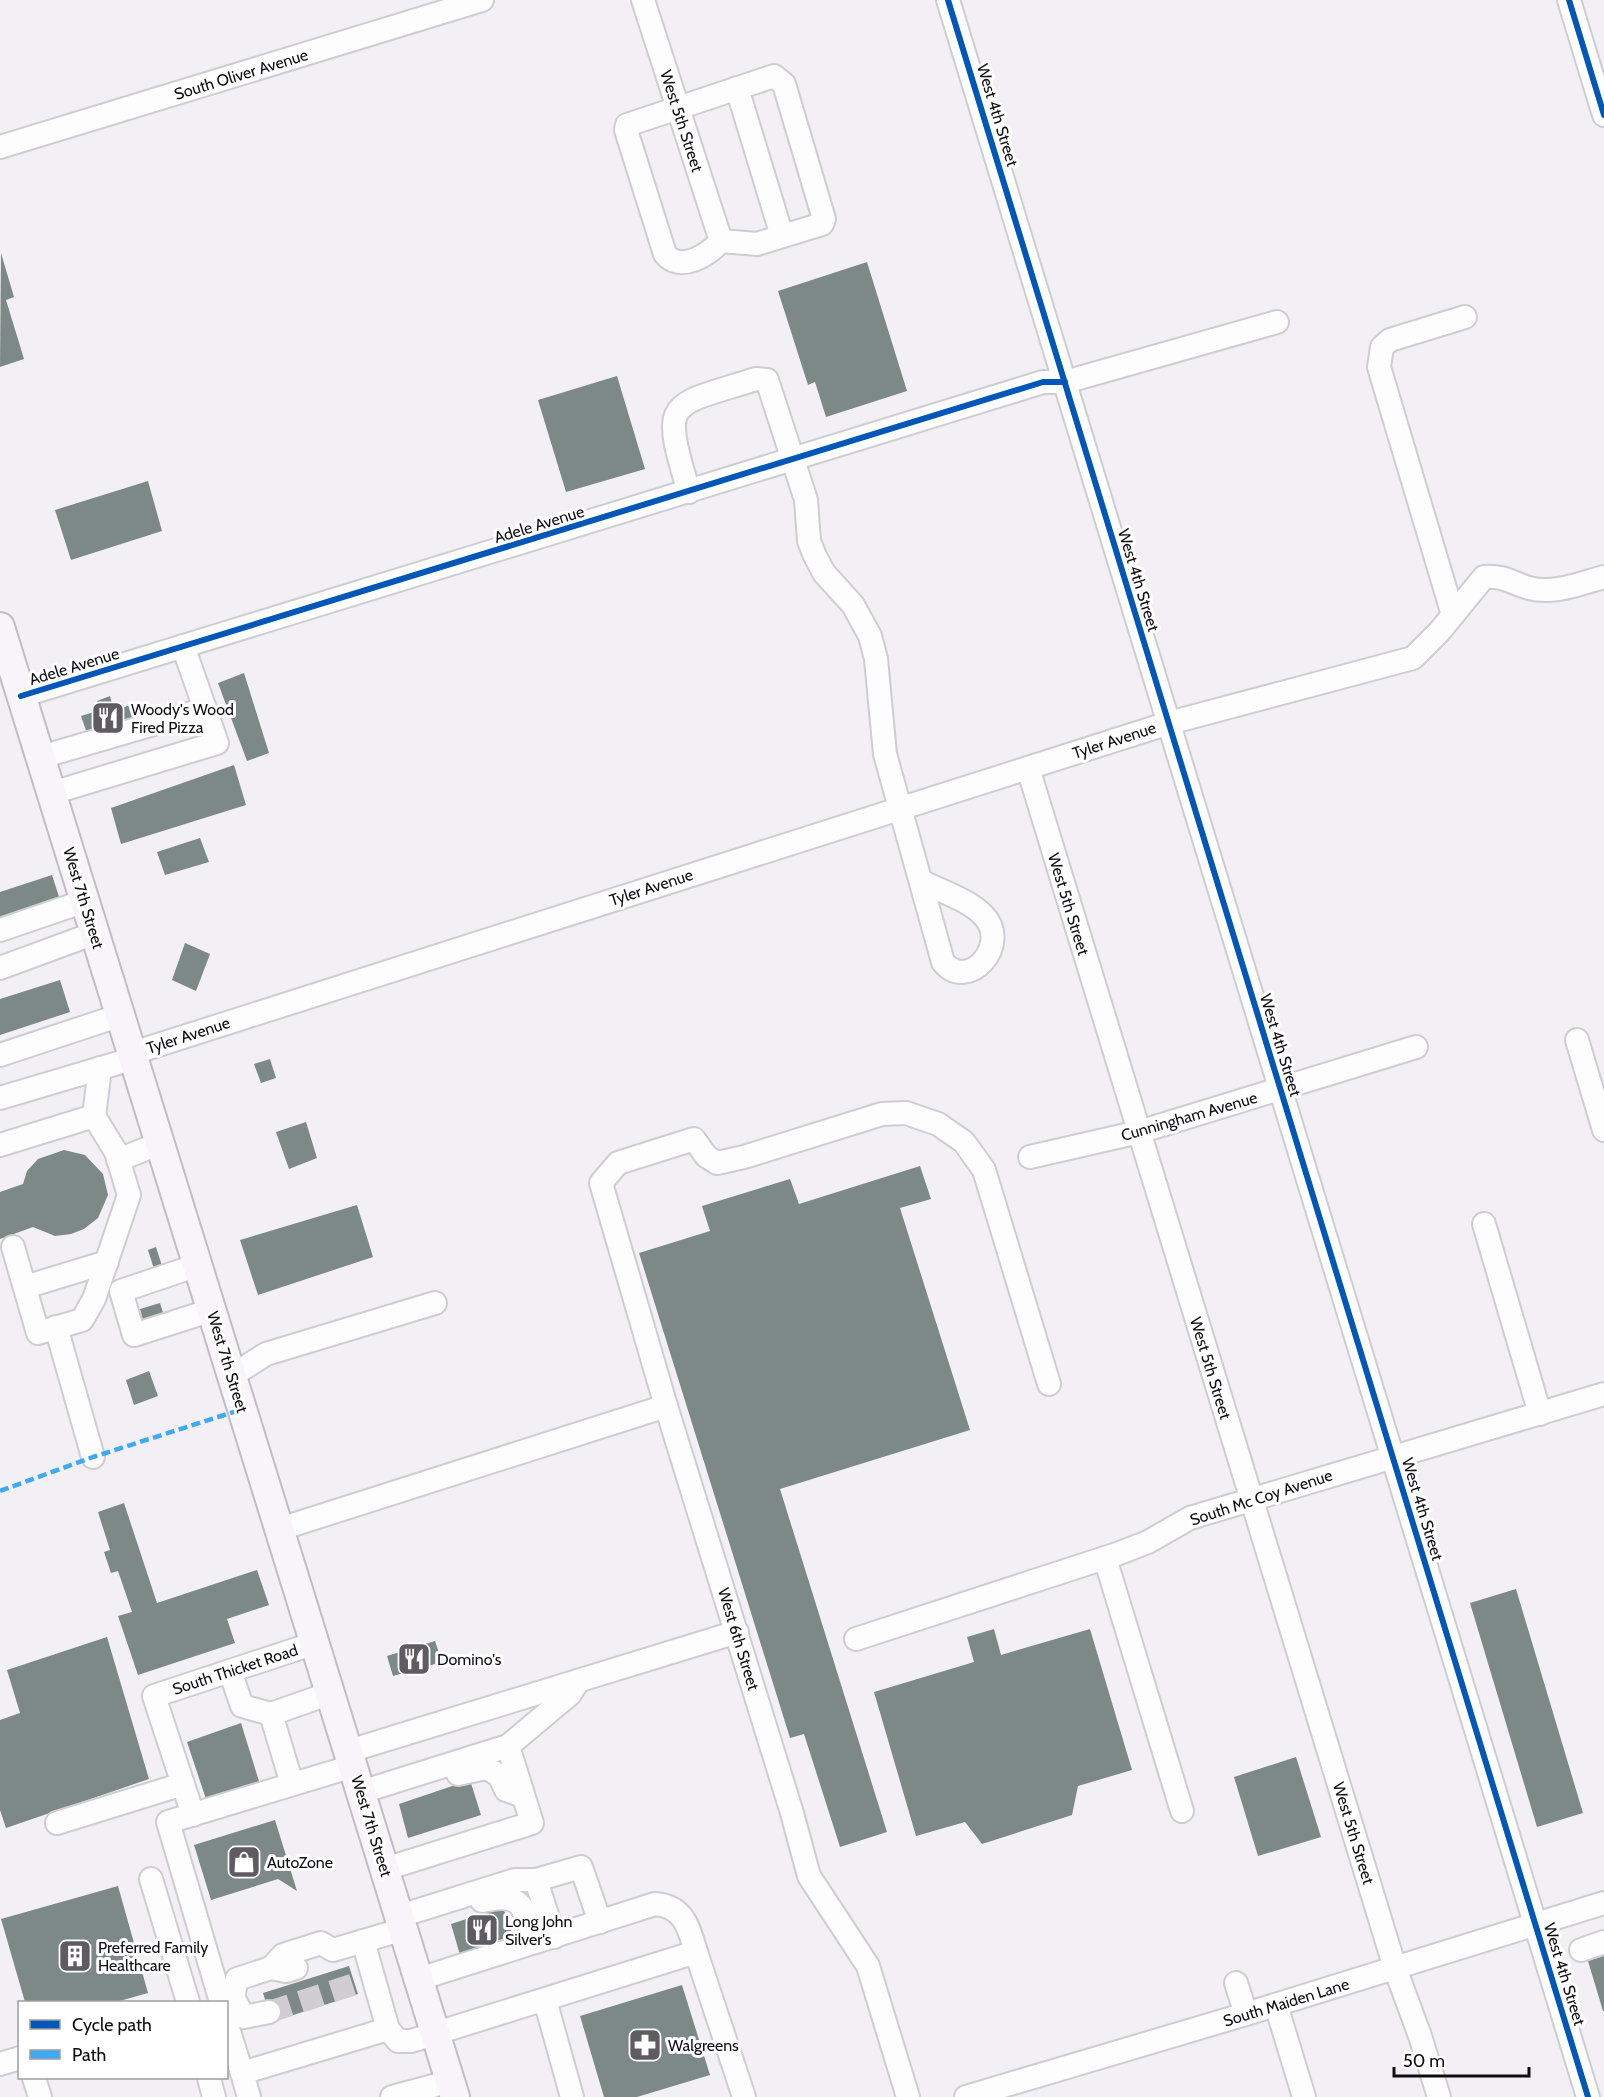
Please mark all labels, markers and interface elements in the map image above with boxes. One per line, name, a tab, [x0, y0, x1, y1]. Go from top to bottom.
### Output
street label: South Oliver Avenue	[172, 45, 310, 104]
street label: West 4th Street	[973, 62, 1022, 169]
street label: West 5th Street	[656, 68, 707, 175]
street label: Adele Avenue	[492, 502, 586, 547]
street label: West 4th Street	[1114, 527, 1163, 634]
street label: Adele Avenue	[27, 644, 121, 689]
restaurant icon: Woody's Wood Fired Pizza	[90, 700, 126, 736]
place label: Woody's Wood Fired Pizza	[131, 700, 234, 737]
street label: Tyler Avenue	[1070, 718, 1158, 763]
street label: West 7th Street	[59, 845, 108, 952]
street label: West 5th Street	[1044, 851, 1093, 958]
street label: Tyler Avenue	[607, 865, 695, 910]
street label: West 4th Street	[1256, 992, 1305, 1099]
street label: Tyler Avenue	[144, 1013, 232, 1058]
street label: Cunningham Avenue	[1119, 1088, 1259, 1145]
street label: West 7th Street	[203, 1309, 252, 1416]
street label: West 5th Street	[1186, 1315, 1235, 1422]
street label: West 4th Street	[1398, 1456, 1447, 1563]
street label: South Mc Coy Avenue	[1188, 1465, 1335, 1529]
street label: West 6th Street	[714, 1586, 763, 1693]
street label: South Thicket Road	[170, 1640, 300, 1699]
restaurant icon: Domino's	[396, 1641, 432, 1677]
place label: Domino's	[437, 1650, 502, 1669]
street label: West 7th Street	[347, 1773, 396, 1880]
street label: West 5th Street	[1329, 1780, 1378, 1887]
shop icon: AutoZone	[226, 1844, 262, 1880]
place label: AutoZone	[267, 1853, 333, 1872]
restaurant icon: Long John Silver's	[464, 1912, 500, 1948]
place label: Long John Silver's	[505, 1912, 572, 1949]
street label: West 4th Street	[1540, 1921, 1589, 2028]
building icon: Preferred Family Healthcare	[57, 1938, 93, 1974]
place label: Preferred Family Healthcare	[98, 1938, 208, 1975]
street label: South Maiden Lane	[1221, 1974, 1351, 2031]
legend	[18, 2001, 228, 2079]
text: Cycle path	[72, 2014, 152, 2036]
pharmacy icon: Walgreens	[627, 2027, 663, 2063]
place label: Walgreens	[668, 2036, 739, 2055]
scale bar	[1394, 2040, 1529, 2078]
text: Path	[72, 2044, 106, 2066]
text: 50 m	[1403, 2050, 1445, 2072]

